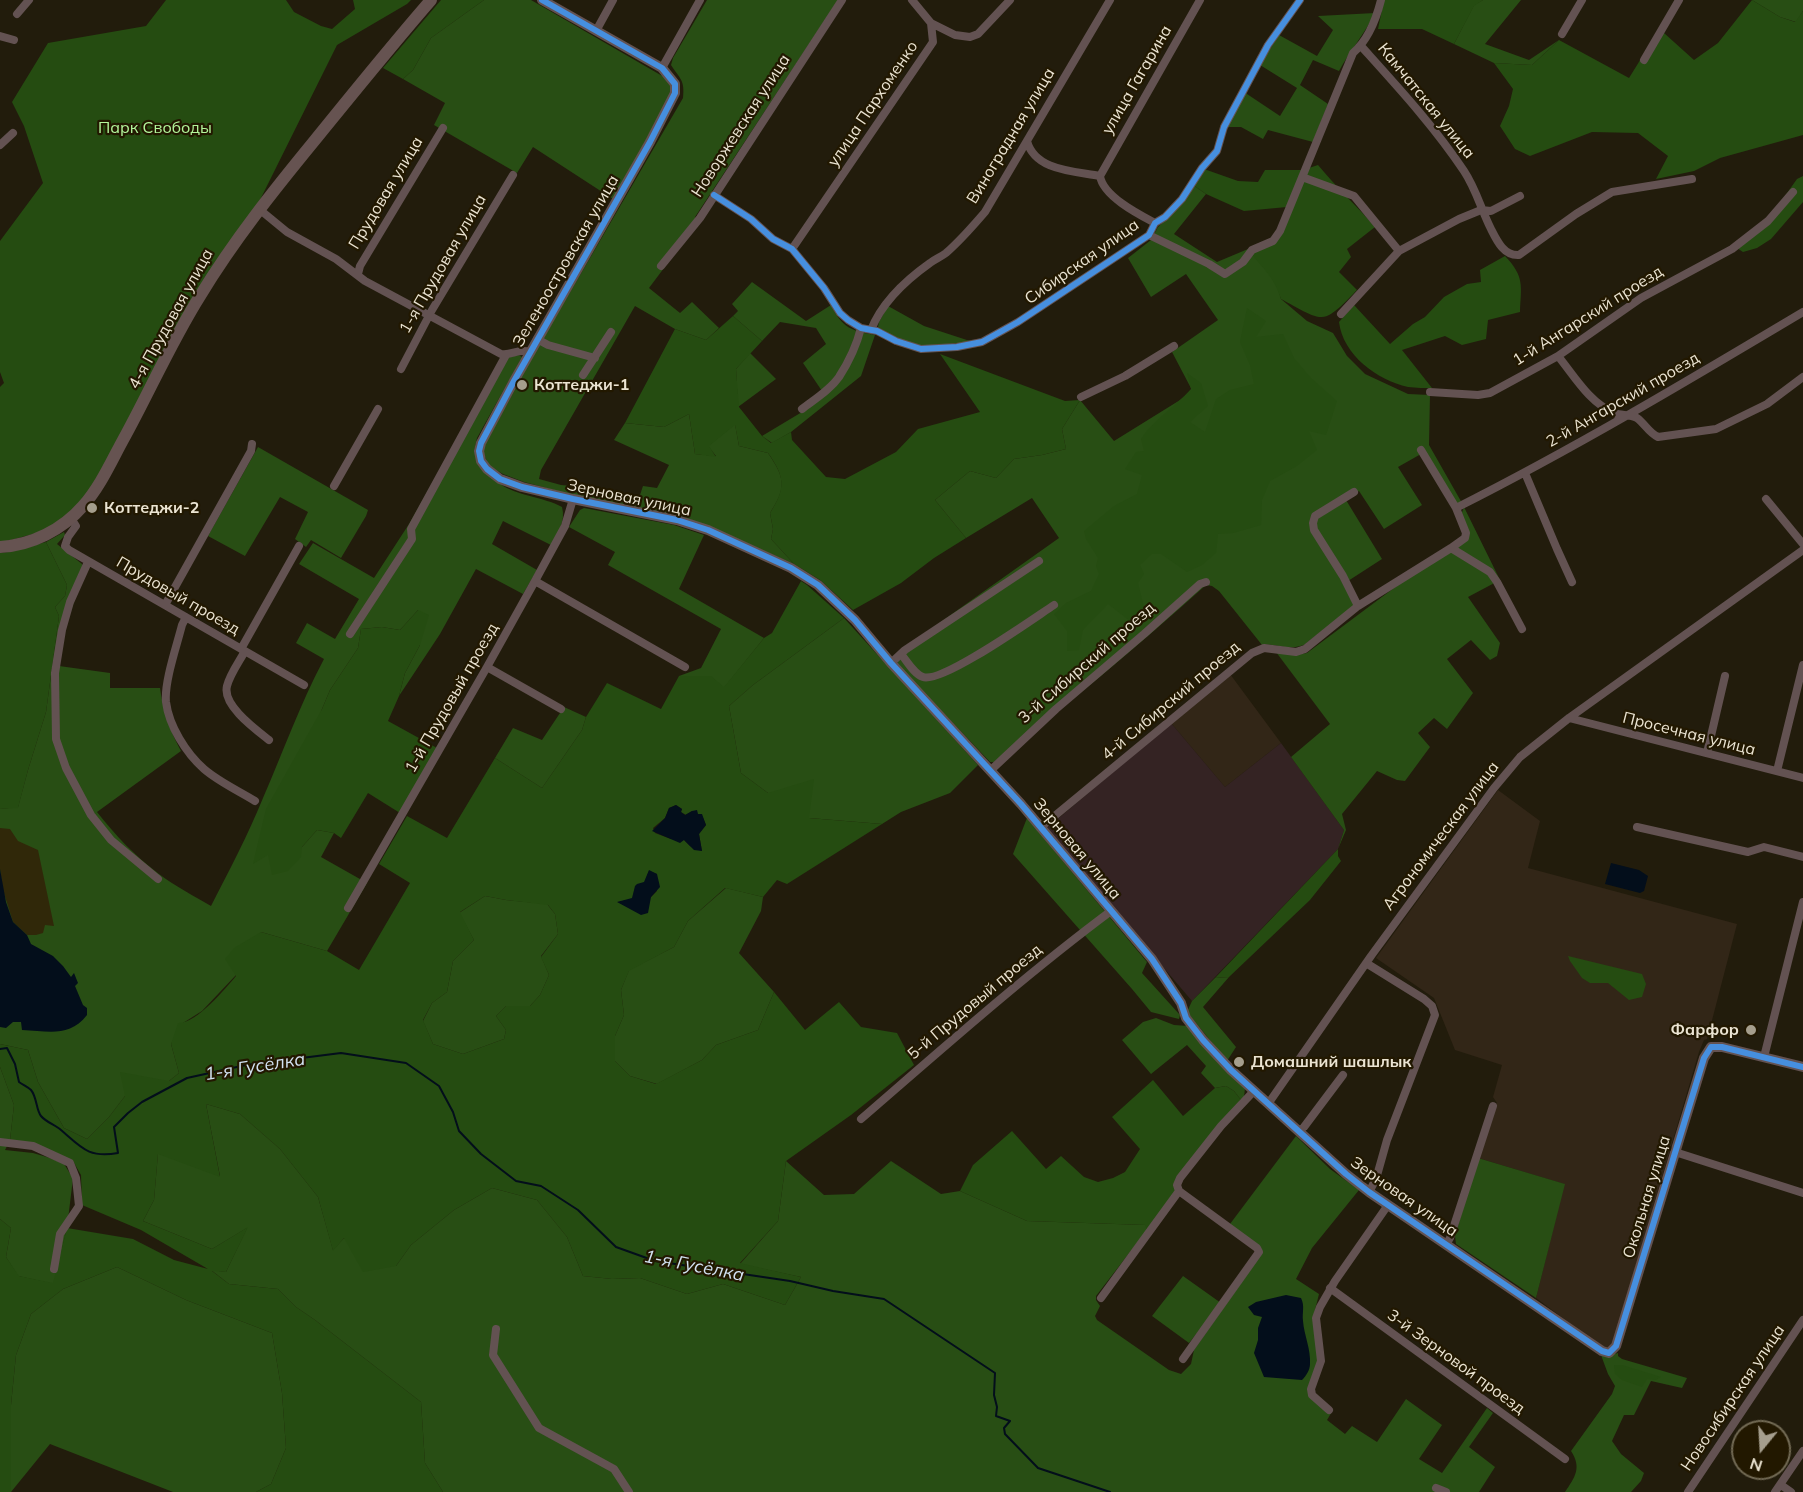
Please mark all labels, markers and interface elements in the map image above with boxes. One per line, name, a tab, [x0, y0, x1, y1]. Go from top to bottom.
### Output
street label: улица Гагарина	[1098, 22, 1176, 138]
street label: улица Пархоменко	[824, 38, 922, 170]
street label: Камчатская улица	[1374, 39, 1478, 163]
street label: Новоржевская улица	[688, 51, 794, 201]
street label: Виноградная улица	[963, 65, 1059, 207]
park label: Парк Свободы	[98, 118, 212, 138]
street label: Прудовая улица	[345, 133, 427, 253]
street label: Зеленоостровская улица	[509, 172, 623, 350]
street label: 1-я Прудовая улица	[395, 191, 491, 337]
street label: Сибирская улица	[1021, 215, 1143, 309]
street label: 4-я Прудовая улица	[125, 246, 217, 392]
street label: 1-й Ангарский проезд	[1509, 262, 1667, 370]
street label: 2-й Ангарский проезд	[1543, 348, 1703, 452]
place label: Коттеджи-1	[534, 375, 629, 395]
marker: Коттеджи-1	[515, 378, 529, 392]
street label: Зерновая улица	[565, 475, 693, 521]
place label: Коттеджи-2	[104, 498, 199, 518]
marker: Коттеджи-2	[85, 501, 99, 515]
street label: Прудовый проезд	[113, 553, 243, 639]
street label: 3-й Сибирский проезд	[1015, 598, 1159, 728]
street label: 1-й Прудовый проезд	[401, 620, 503, 776]
street label: 4-й Сибирский проезд	[1098, 638, 1244, 764]
street label: Просечная улица	[1621, 708, 1757, 760]
street label: Агрономическая улица	[1379, 758, 1503, 914]
street label: Зерновая улица	[1029, 794, 1125, 904]
street label: 5-й Прудовый проезд	[904, 940, 1046, 1064]
place label: Фарфор	[1671, 1020, 1739, 1040]
marker: Фарфор	[1744, 1023, 1758, 1037]
water label: 1-я Гусёлка	[203, 1048, 307, 1086]
place label: Домашний шашлык	[1251, 1052, 1411, 1072]
marker: Домашний шашлык	[1232, 1055, 1246, 1069]
street label: Окольная улица	[1619, 1133, 1675, 1261]
street label: Зерновая улица	[1347, 1153, 1461, 1241]
water label: 1-я Гусёлка	[642, 1246, 746, 1286]
street label: 3-й Зерновой проезд	[1383, 1306, 1529, 1418]
street label: Новосибирская улица	[1677, 1321, 1789, 1475]
north arrow	[1731, 1420, 1791, 1480]
text: N	[1747, 1454, 1765, 1477]

